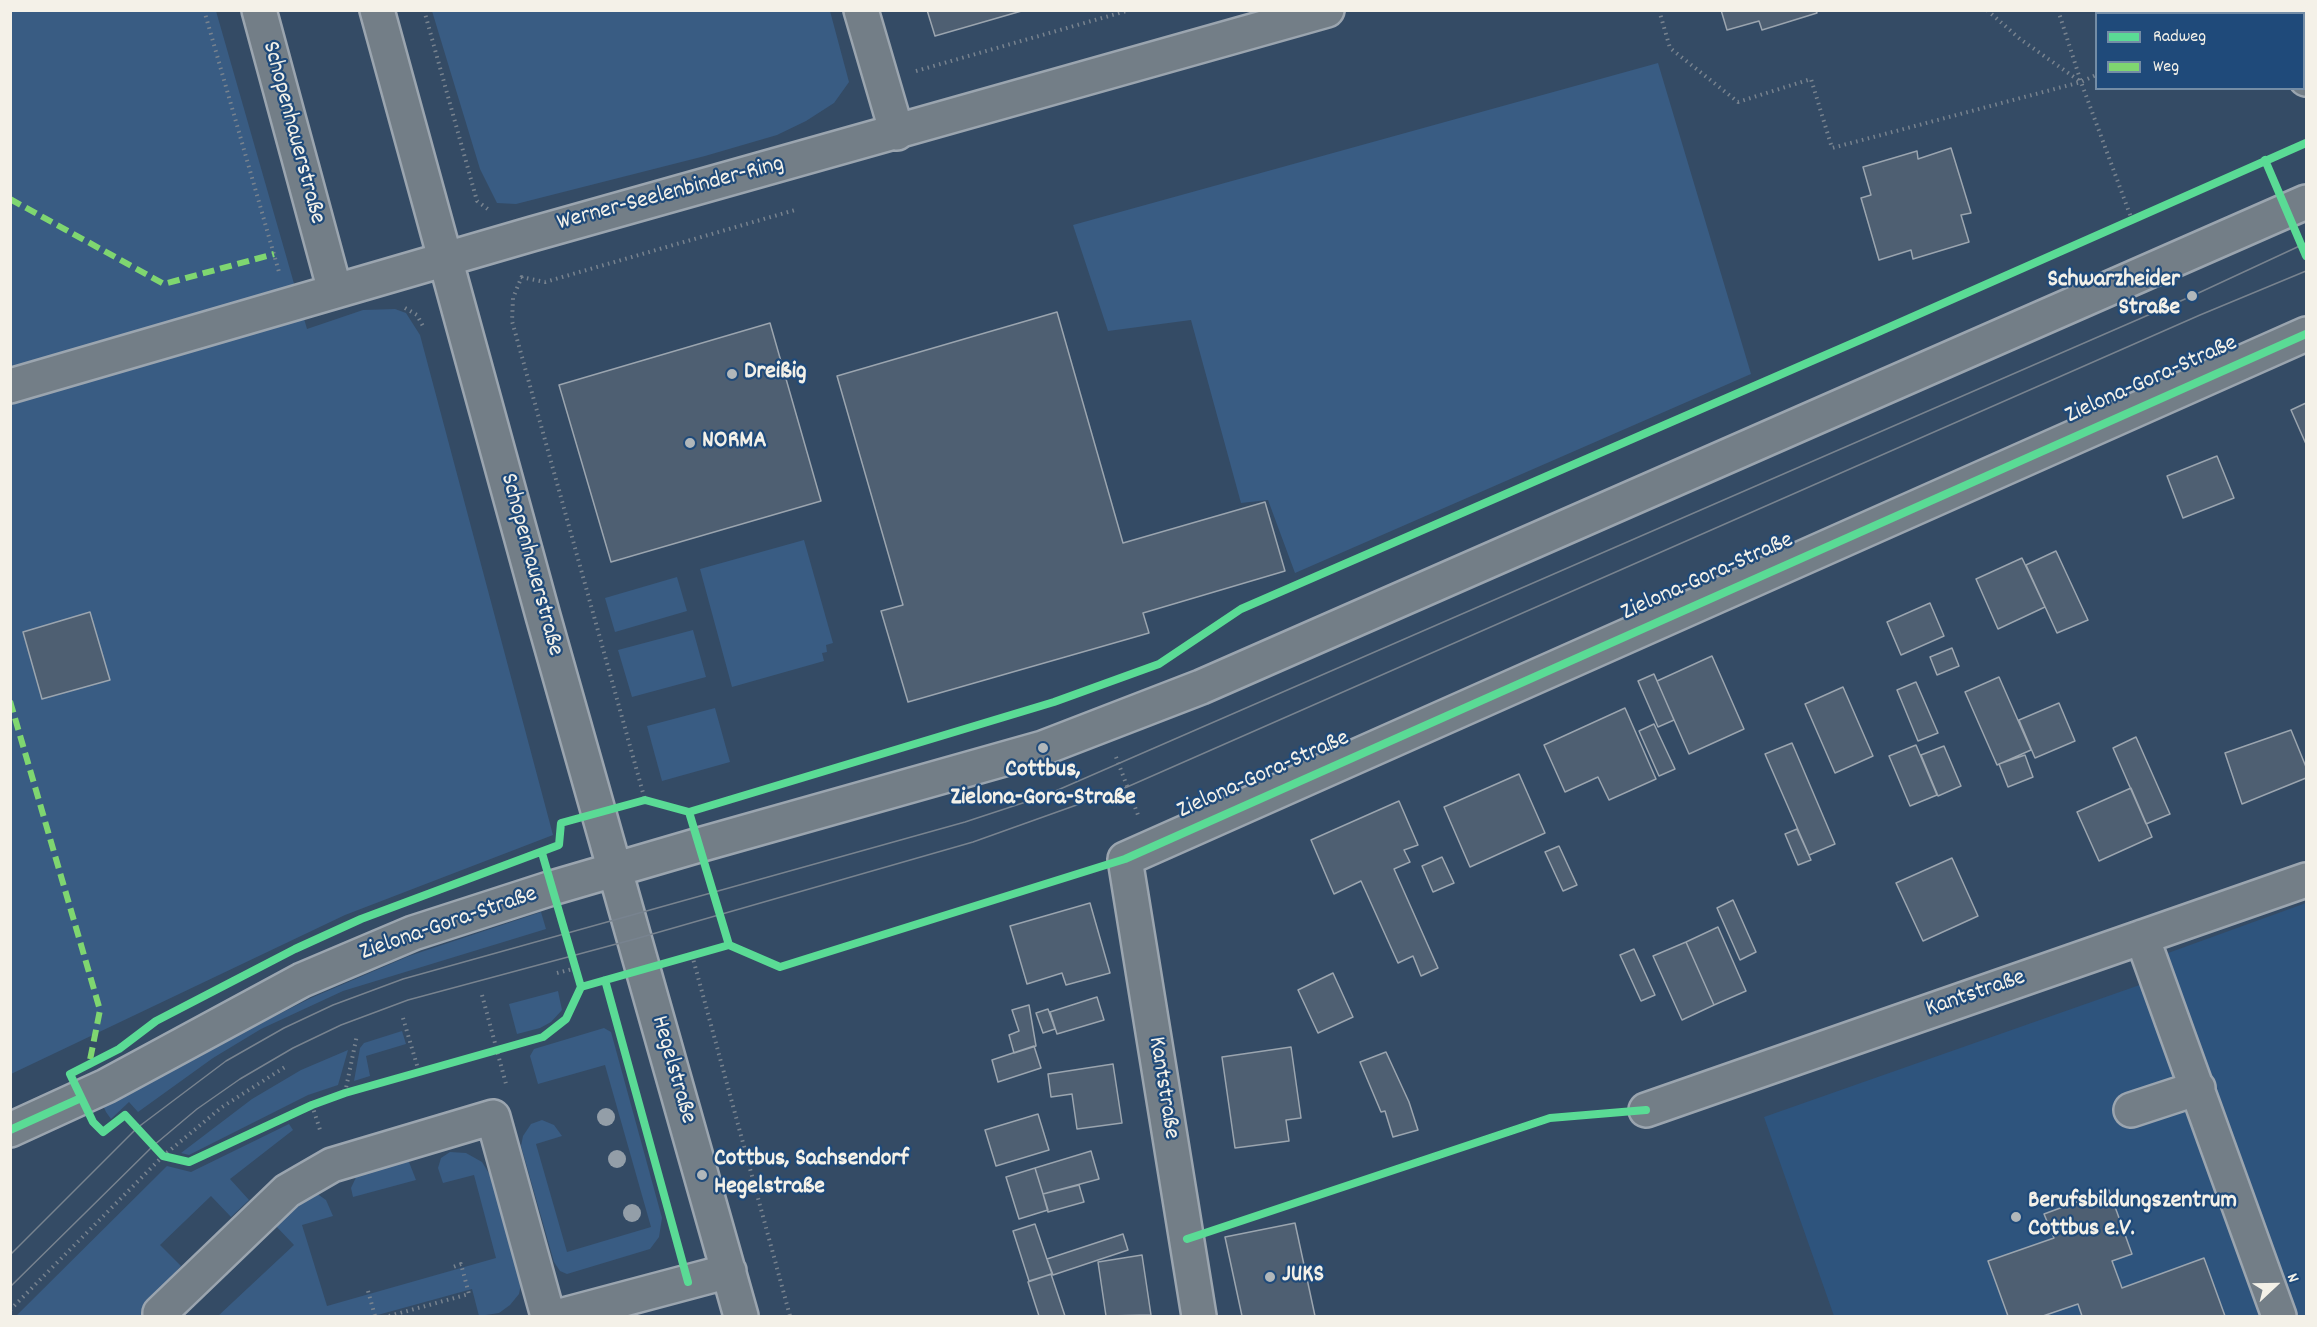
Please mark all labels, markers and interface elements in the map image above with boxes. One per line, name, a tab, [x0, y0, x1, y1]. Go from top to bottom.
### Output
legend	[2095, 12, 2305, 90]
text: Radweg	[2153, 25, 2206, 50]
street label: Schopenhauerstraße	[254, 39, 330, 227]
text: Weg	[2153, 55, 2179, 80]
street label: Werner-Seelenbinder-Ring	[554, 151, 788, 239]
place label: Schwarzheider Straße	[2047, 268, 2180, 324]
marker: Schwarzheider Straße	[2185, 289, 2199, 303]
street label: Zielona-Gora-Straße	[2062, 330, 2242, 432]
place label: Dreißig	[744, 360, 807, 388]
marker: Dreißig	[725, 367, 739, 381]
place label: NORMA	[702, 429, 766, 457]
marker: NORMA	[683, 436, 697, 450]
street label: Schopenhauerstraße	[492, 471, 568, 659]
street label: Zielona-Gora-Straße	[1618, 527, 1798, 629]
street label: Zielona-Gora-Straße	[1174, 725, 1354, 827]
marker: Cottbus, Zielona-Gora-Straße	[1036, 741, 1050, 755]
place label: Cottbus, Zielona-Gora-Straße	[950, 758, 1136, 814]
street label: Zielona-Gora-Straße	[357, 881, 541, 969]
street label: Kantstraße	[1922, 965, 2030, 1025]
street label: Hegelstraße	[643, 1013, 701, 1127]
street label: Kantstraße	[1140, 1035, 1184, 1141]
place label: Cottbus, Sachsendorf Hegelstraße	[714, 1147, 909, 1203]
marker: Cottbus, Sachsendorf Hegelstraße	[695, 1168, 709, 1182]
place label: Berufsbildungszentrum Cottbus e.V.	[2028, 1189, 2237, 1245]
marker: Berufsbildungszentrum Cottbus e.V.	[2009, 1210, 2023, 1224]
north arrow	[2245, 1255, 2305, 1315]
place label: JUKS	[1282, 1263, 1324, 1291]
marker: JUKS	[1263, 1270, 1277, 1284]
text: N	[2280, 1270, 2304, 1286]

